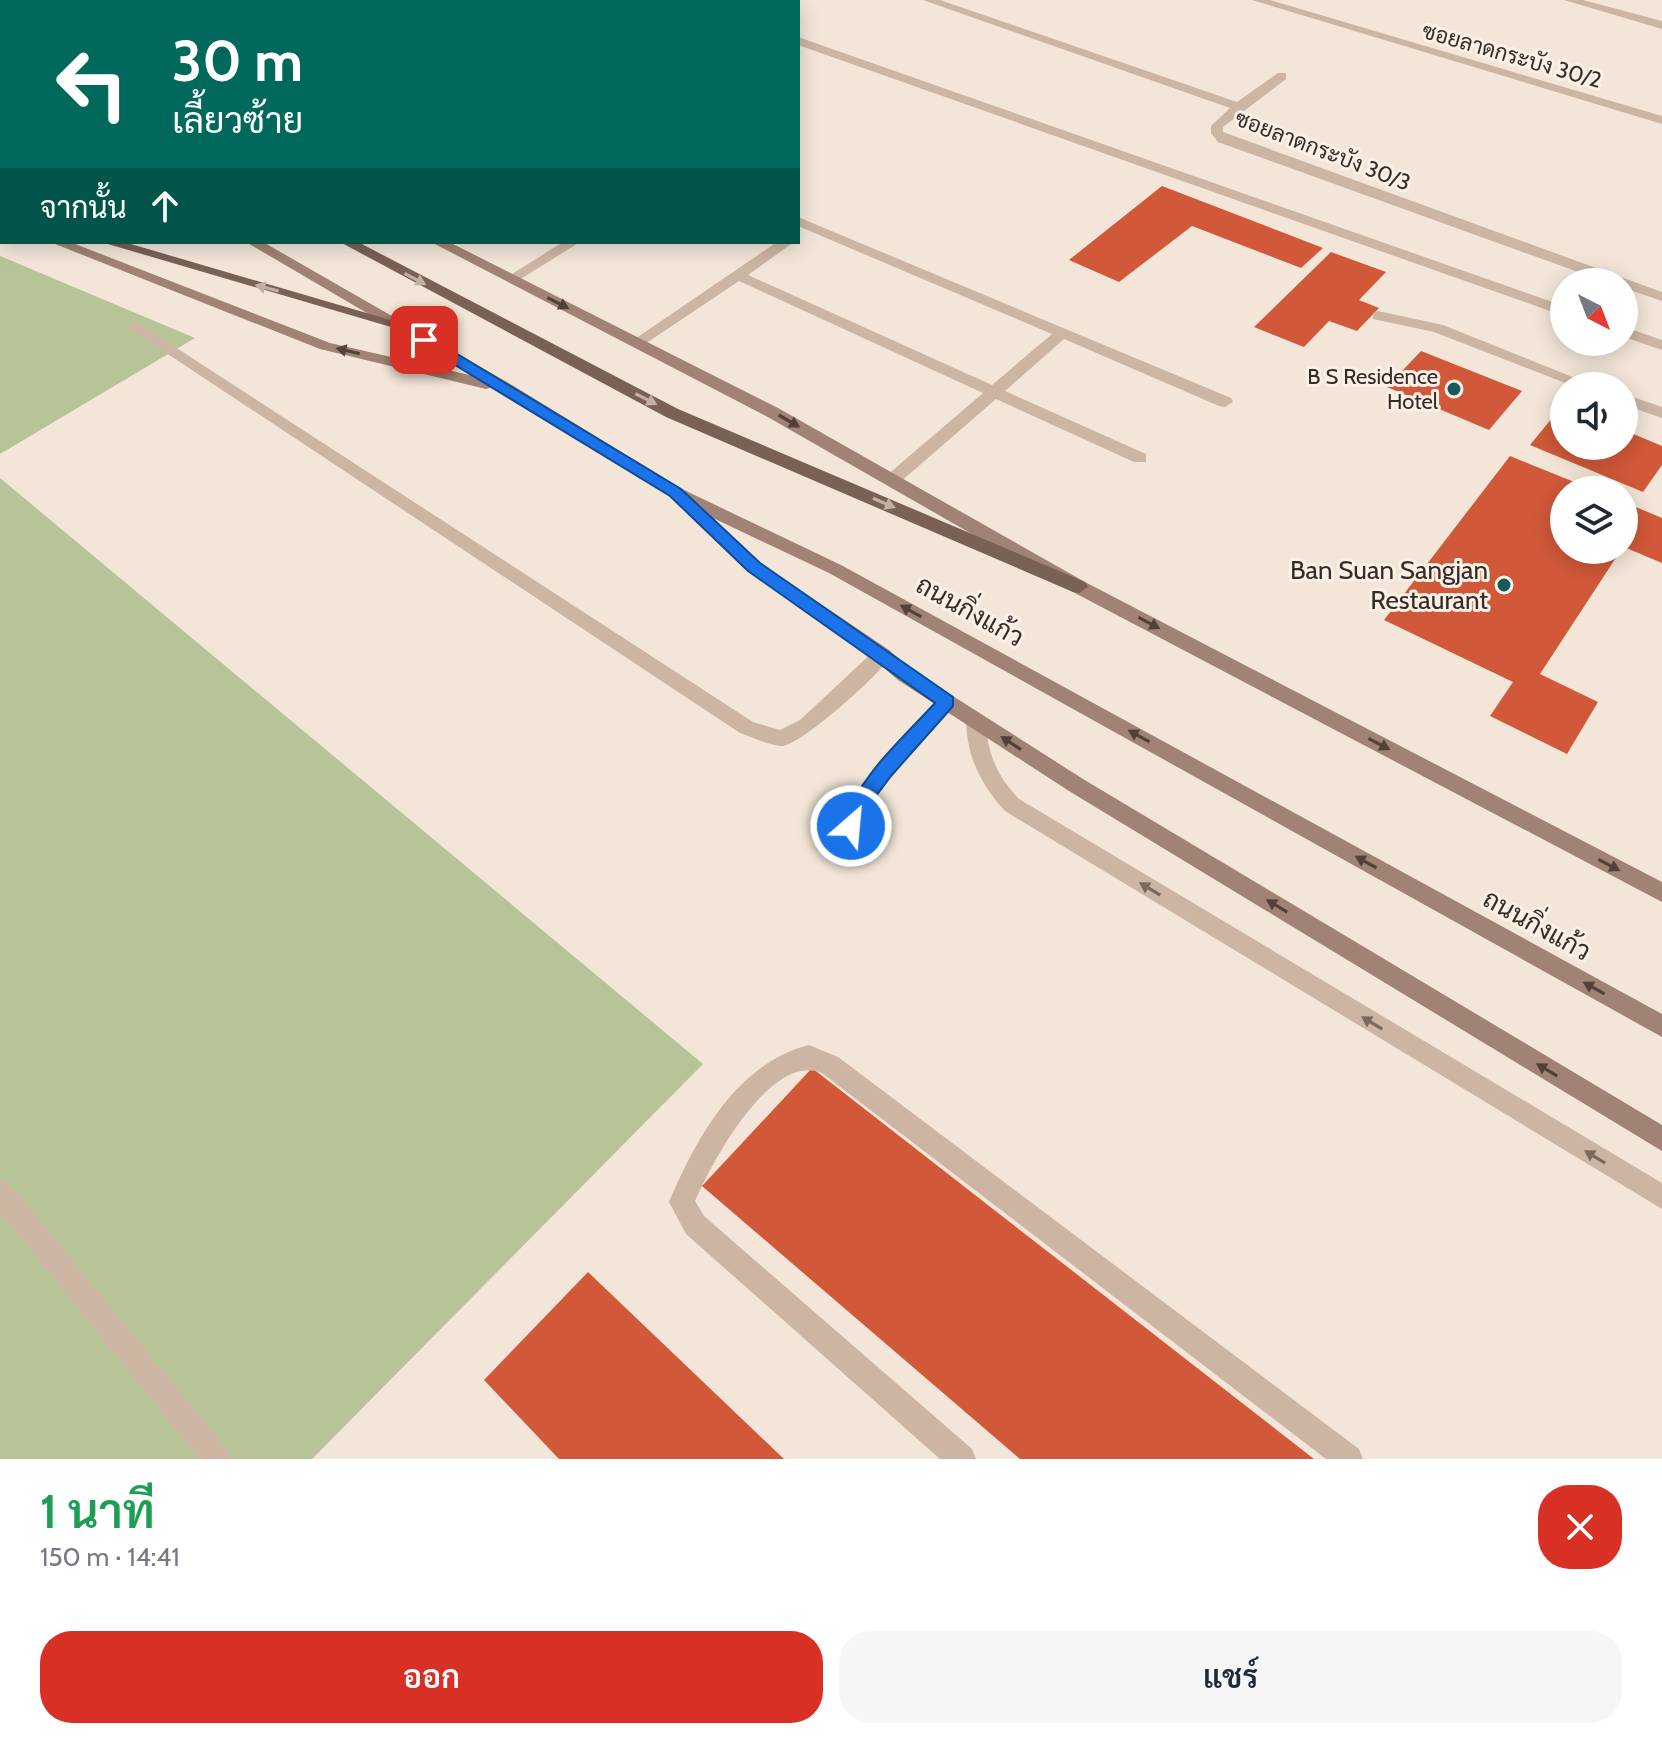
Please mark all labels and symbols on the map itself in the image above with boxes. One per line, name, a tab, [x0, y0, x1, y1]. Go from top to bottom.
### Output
street label: ซอยลาดกระบัง 30/2	[1419, 17, 1605, 94]
street label: ซอยลาดกระบัง 30/3	[1231, 105, 1414, 196]
north arrow	[1550, 268, 1638, 356]
one-way arrow	[404, 272, 427, 285]
one-way arrow	[255, 281, 279, 294]
one-way arrow	[546, 296, 569, 309]
pin	[390, 306, 458, 374]
one-way arrow	[335, 344, 360, 357]
place label: B S Residence Hotel	[1307, 363, 1439, 415]
marker: B S Residence Hotel	[1445, 380, 1463, 398]
one-way arrow	[634, 393, 657, 406]
one-way arrow	[778, 414, 800, 428]
one-way arrow	[872, 497, 896, 510]
place label: Ban Suan Sangjan Restaurant	[1290, 554, 1488, 616]
street label: ถนนกิ่งแก้ว	[910, 564, 1032, 654]
marker: Ban Suan Sangjan Restaurant	[1495, 576, 1513, 594]
one-way arrow	[900, 604, 922, 618]
one-way arrow	[1137, 617, 1160, 630]
one-way arrow	[1127, 730, 1150, 743]
one-way arrow	[1000, 735, 1021, 750]
one-way arrow	[1367, 738, 1390, 751]
position arrow	[809, 784, 893, 868]
one-way arrow	[1355, 855, 1377, 869]
one-way arrow	[1597, 859, 1620, 872]
street label: ถนนกิ่งแก้ว	[1477, 878, 1599, 968]
one-way arrow	[1139, 882, 1161, 896]
one-way arrow	[1266, 899, 1288, 913]
one-way arrow	[1582, 981, 1605, 995]
one-way arrow	[1361, 1016, 1383, 1030]
one-way arrow	[1536, 1063, 1558, 1077]
one-way arrow	[1584, 1150, 1606, 1164]

